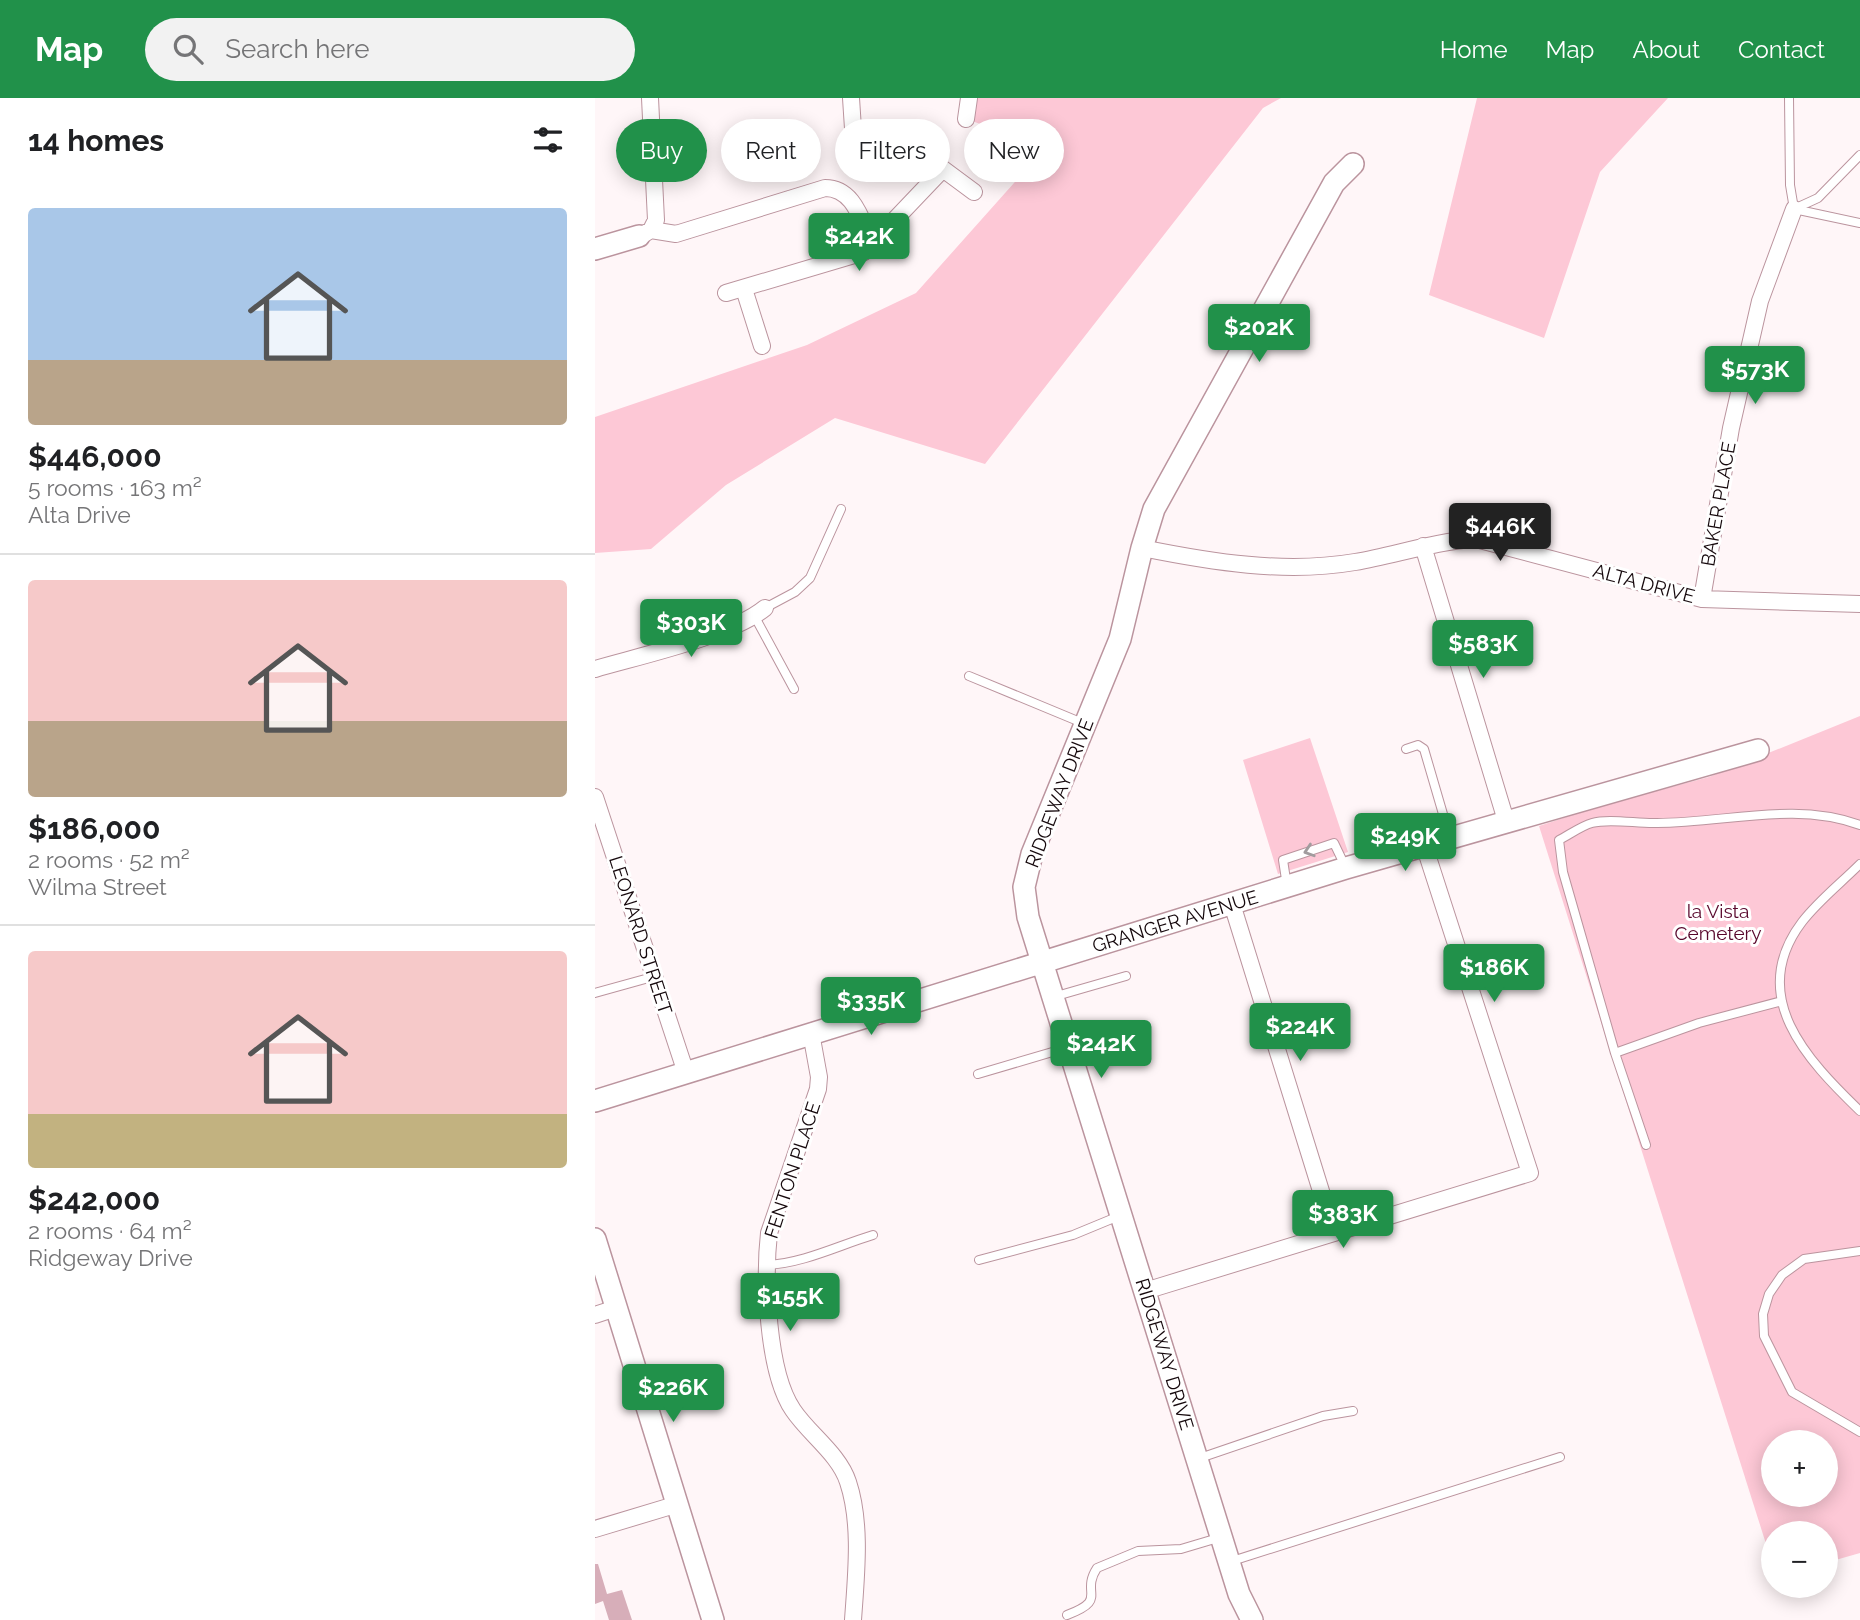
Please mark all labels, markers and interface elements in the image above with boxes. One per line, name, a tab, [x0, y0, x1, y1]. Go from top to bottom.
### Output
search box	[145, 18, 635, 81]
text: Map	[35, 30, 103, 69]
icon: search	[169, 30, 207, 68]
text: Search here	[225, 34, 370, 64]
text: Home	[1440, 35, 1508, 64]
text: Map	[1546, 35, 1594, 64]
text: About	[1632, 35, 1700, 64]
text: Contact	[1738, 35, 1825, 64]
chip: Buy	[616, 119, 707, 182]
chip: Rent	[721, 119, 821, 182]
chip: Filters	[835, 119, 950, 182]
chip: New	[964, 119, 1064, 182]
icon: filters	[529, 121, 567, 159]
text: 14 homes	[28, 123, 164, 158]
pin: $242K	[810, 214, 908, 273]
text: $242K	[824, 222, 894, 249]
icon: home	[235, 253, 361, 379]
pin: $202K	[1210, 304, 1308, 364]
text: $202K	[1224, 313, 1294, 340]
pin: $573K	[1706, 346, 1804, 406]
text: $573K	[1721, 355, 1789, 382]
text: $446,000	[28, 439, 162, 474]
street label: BAKER PLACE	[1696, 440, 1740, 568]
text: 5 rooms · 163 m²	[28, 474, 202, 501]
text: Alta Drive	[28, 501, 131, 528]
pin: $446K	[1451, 504, 1549, 563]
text: $446K	[1465, 512, 1535, 539]
street label: ALTA DRIVE	[1591, 559, 1697, 607]
pin: $303K	[642, 600, 740, 659]
text: $303K	[656, 608, 726, 635]
pin: $583K	[1434, 620, 1532, 680]
icon: home	[235, 625, 361, 751]
text: $583K	[1448, 629, 1518, 656]
street label: RIDGEWAY DRIVE	[1020, 715, 1098, 871]
text: $186,000	[28, 811, 160, 846]
pin: $249K	[1356, 814, 1454, 873]
text: $249K	[1370, 822, 1440, 849]
one-way arrow	[1303, 843, 1315, 858]
text: 2 rooms · 52 m²	[28, 846, 190, 873]
street label: LEONARD STREET	[605, 853, 677, 1017]
text: Wilma Street	[28, 873, 167, 900]
street label: GRANGER AVENUE	[1089, 885, 1261, 957]
park label: la Vista Cemetery	[1674, 900, 1762, 944]
pin: $186K	[1445, 944, 1543, 1004]
text: $186K	[1459, 953, 1529, 980]
pin: $335K	[822, 978, 920, 1037]
text: $335K	[837, 986, 905, 1013]
icon: home	[235, 996, 361, 1122]
pin: $224K	[1251, 1004, 1349, 1063]
text: $224K	[1265, 1012, 1335, 1039]
pin: $242K	[1052, 1020, 1150, 1080]
text: $242K	[1066, 1029, 1136, 1056]
street label: FENTON PLACE	[760, 1099, 824, 1241]
text: $242,000	[28, 1182, 160, 1217]
pin: $383K	[1294, 1190, 1392, 1250]
text: $383K	[1308, 1199, 1378, 1226]
text: 2 rooms · 64 m²	[28, 1217, 192, 1244]
text: Ridgeway Drive	[28, 1244, 193, 1271]
pin: $155K	[741, 1274, 839, 1333]
street label: RIDGEWAY DRIVE	[1131, 1275, 1199, 1433]
text: $155K	[757, 1282, 823, 1309]
pin: $226K	[624, 1364, 722, 1424]
text: $226K	[638, 1373, 708, 1400]
map controls	[1761, 1430, 1838, 1598]
button: +	[1761, 1430, 1838, 1507]
button: −	[1761, 1521, 1838, 1598]

